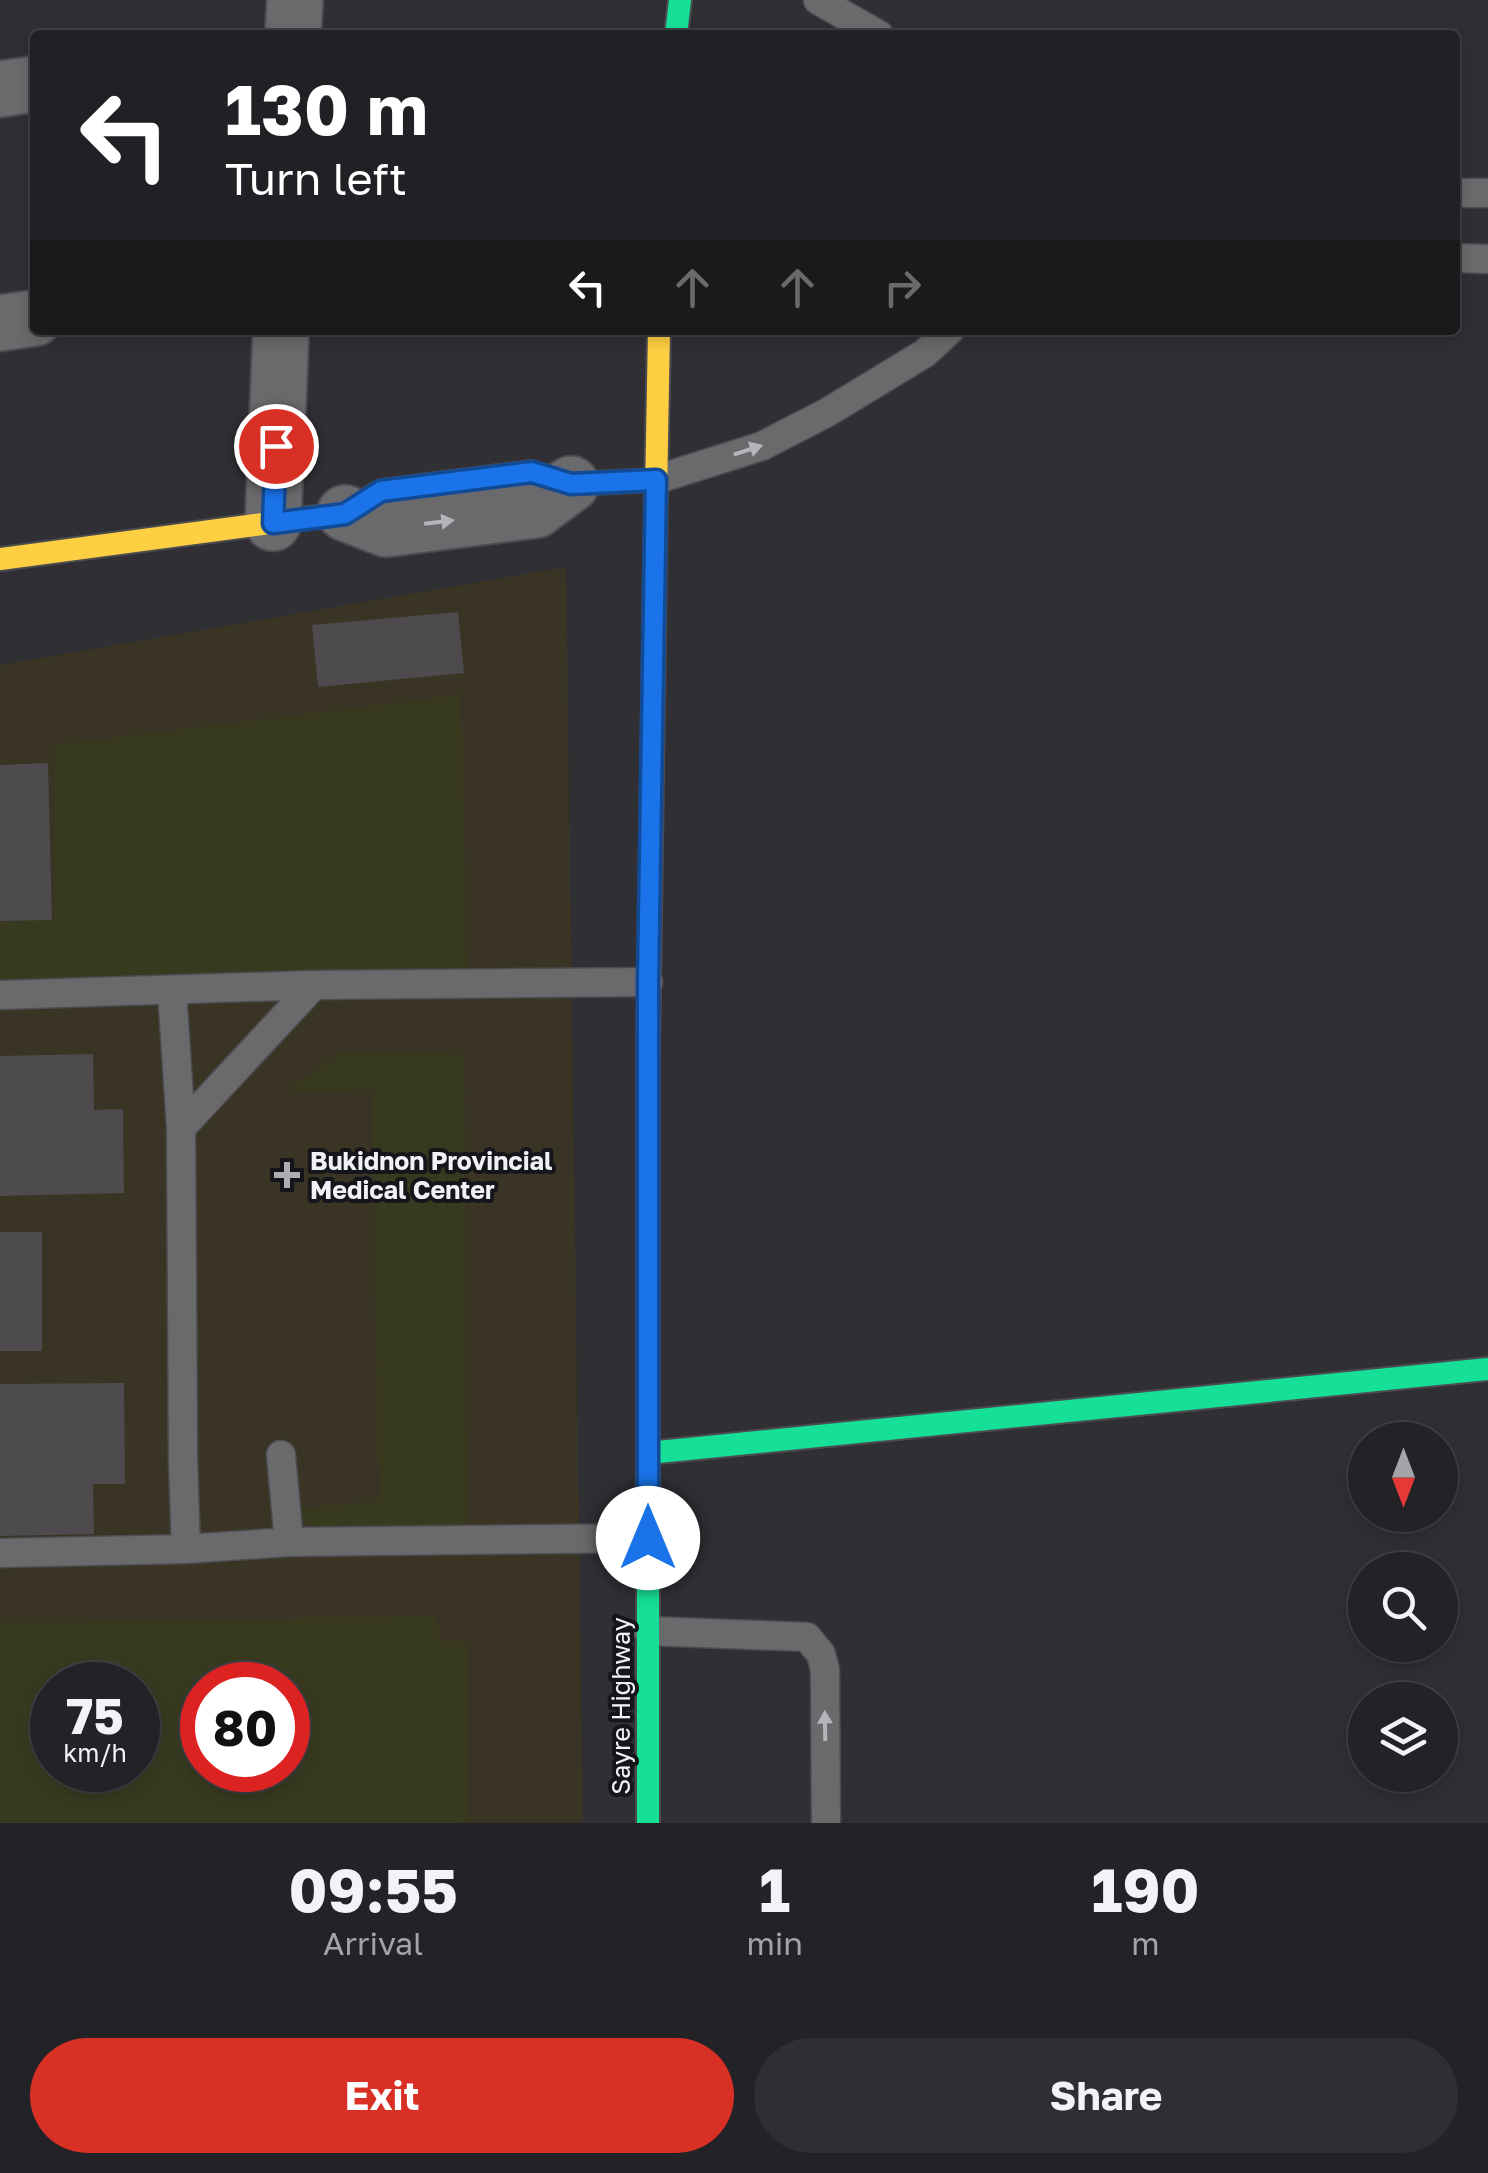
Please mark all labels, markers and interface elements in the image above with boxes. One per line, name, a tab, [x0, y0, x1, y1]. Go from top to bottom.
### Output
text: 130 m	[225, 66, 428, 150]
icon: left	[60, 70, 190, 200]
text: Turn left	[225, 151, 407, 205]
icon: left	[560, 260, 615, 315]
icon: ahead	[665, 260, 720, 315]
icon: ahead	[770, 260, 825, 315]
icon: right	[875, 260, 930, 315]
pin	[234, 404, 319, 489]
icon: arrive	[249, 419, 304, 474]
one-way arrow	[734, 442, 764, 457]
one-way arrow	[424, 514, 455, 530]
place label: Bukidnon Provincial Medical Center	[310, 1145, 552, 1205]
marker: Bukidnon Provincial Medical Center	[274, 1162, 300, 1188]
north arrow	[1348, 1422, 1458, 1532]
map controls	[1348, 1422, 1458, 1792]
position arrow	[596, 1486, 700, 1590]
button: search	[1348, 1552, 1458, 1662]
street label: Sayre Highway	[605, 1617, 636, 1795]
speed limit sign: 80	[180, 1662, 310, 1792]
button: layers	[1348, 1682, 1458, 1792]
text: 75	[66, 1685, 124, 1745]
one-way arrow	[817, 1709, 833, 1741]
text: km/h	[63, 1737, 127, 1768]
text: 09:55	[288, 1853, 458, 1925]
text: 1	[759, 1853, 790, 1925]
text: 190	[1091, 1853, 1199, 1925]
text: Arrival	[323, 1924, 423, 1962]
text: min	[746, 1924, 803, 1962]
text: m	[1131, 1924, 1160, 1962]
button: Exit	[30, 2038, 734, 2153]
button: Share	[754, 2038, 1458, 2153]

